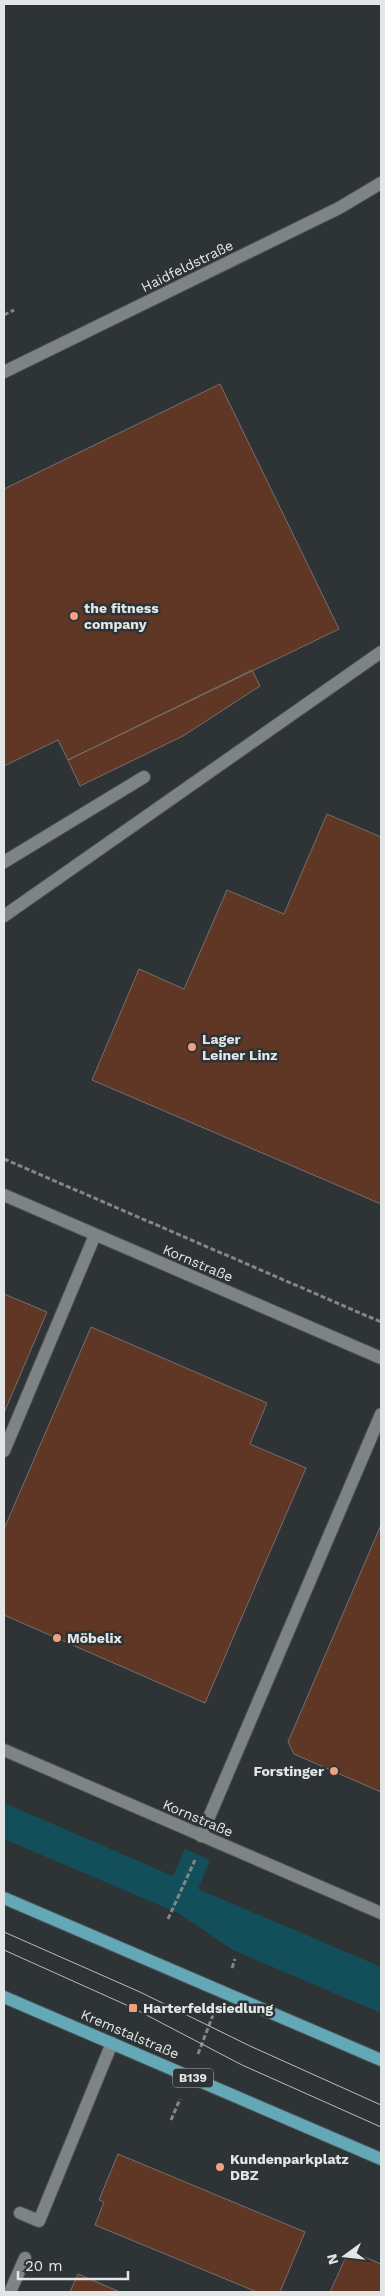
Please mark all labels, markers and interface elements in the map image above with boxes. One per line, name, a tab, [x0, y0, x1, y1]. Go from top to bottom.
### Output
street label: Haidfeldstraße	[138, 237, 236, 295]
place label: the fitness company	[84, 600, 159, 632]
marker: the fitness company	[68, 610, 80, 622]
place label: Lager Leiner Linz	[202, 1031, 278, 1063]
marker: Lager Leiner Linz	[186, 1041, 198, 1053]
street label: Kornstraße	[160, 1241, 236, 1285]
place label: Möbelix	[67, 1630, 123, 1646]
marker: Möbelix	[51, 1632, 63, 1644]
place label: Forstinger	[254, 1763, 324, 1779]
marker: Forstinger	[328, 1765, 340, 1777]
street label: Kornstraße	[160, 1796, 236, 1840]
place label: Harterfeldsiedlung	[143, 2000, 273, 2016]
marker: Harterfeldsiedlung	[127, 2002, 139, 2014]
street label: Kremstalstraße	[79, 2006, 181, 2062]
road number: B139	[173, 2068, 213, 2088]
place label: Kundenparkplatz DBZ	[230, 2151, 349, 2183]
marker: Kundenparkplatz DBZ	[214, 2161, 226, 2173]
north arrow	[320, 2231, 370, 2281]
scale bar	[18, 2248, 128, 2280]
text: N	[323, 2252, 342, 2266]
text: 20 m	[25, 2257, 63, 2275]

